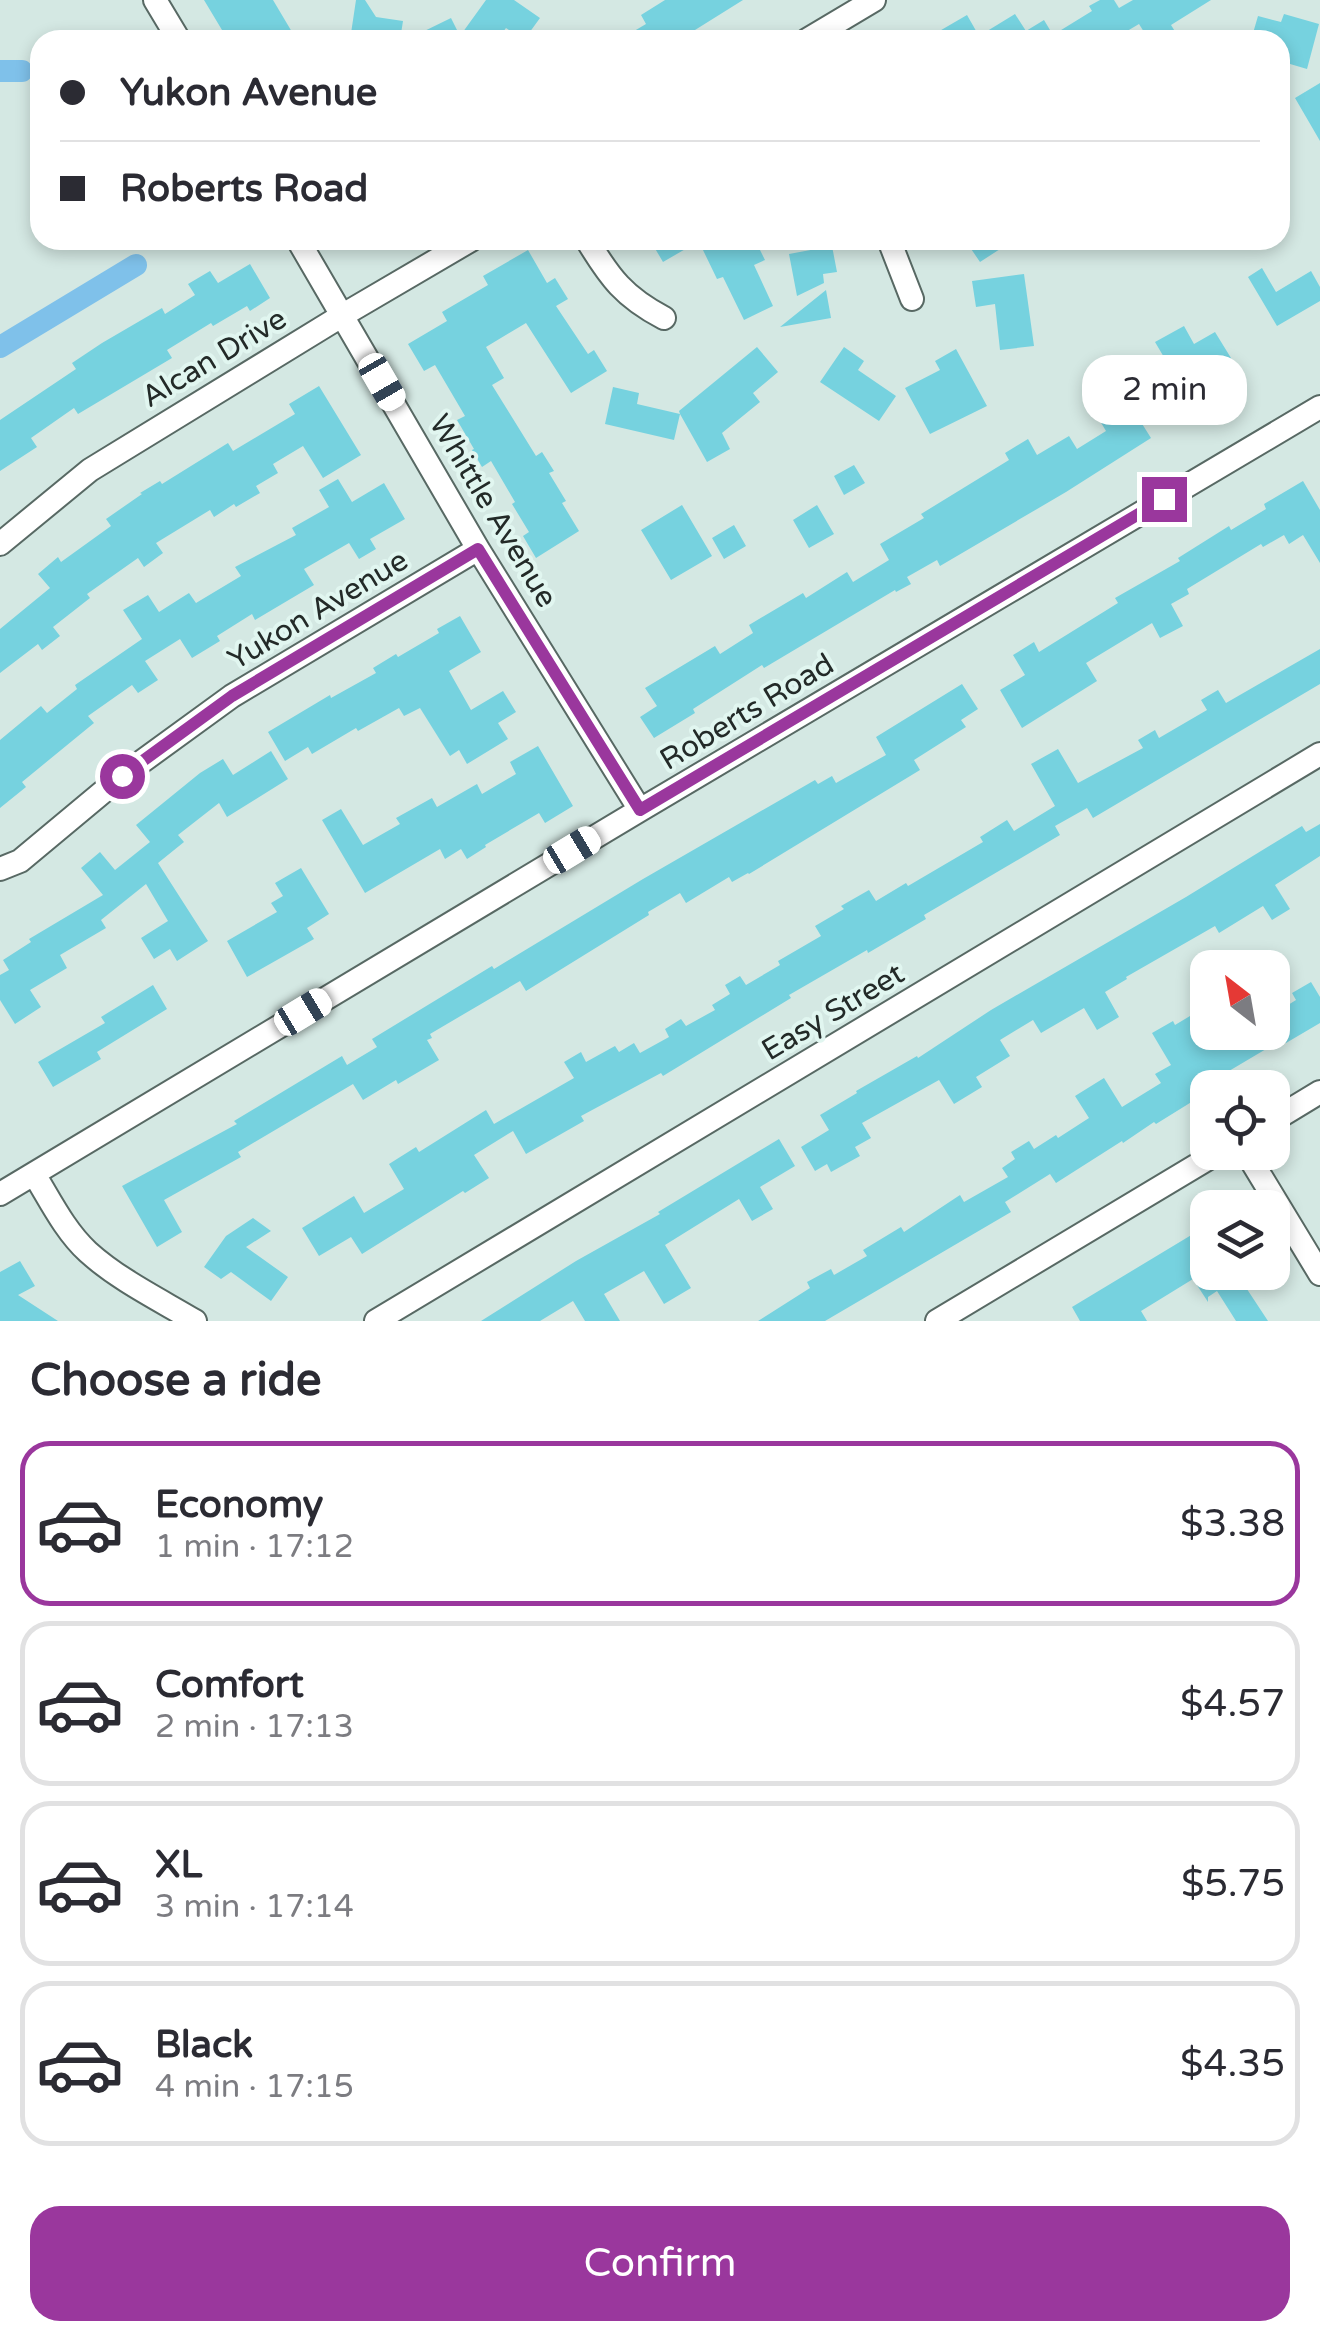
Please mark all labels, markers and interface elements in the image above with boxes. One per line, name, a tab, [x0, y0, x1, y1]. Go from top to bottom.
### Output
text: Yukon Avenue	[120, 70, 377, 116]
text: Roberts Road	[120, 166, 368, 212]
street label: Alcan Drive	[135, 300, 293, 416]
car	[354, 349, 410, 415]
callout: 2 min	[1082, 354, 1246, 424]
text: 2 min	[1122, 371, 1207, 409]
street label: Whittle Avenue	[421, 408, 565, 614]
route end	[1142, 477, 1187, 522]
street label: Yukon Avenue	[221, 542, 415, 678]
street label: Roberts Road	[653, 646, 841, 778]
route start	[100, 754, 145, 799]
car	[539, 822, 605, 878]
north arrow	[1190, 950, 1290, 1050]
map controls	[1190, 950, 1290, 1290]
street label: Easy Street	[755, 955, 911, 1069]
car	[270, 984, 336, 1040]
button: locate	[1190, 1070, 1290, 1170]
button: layers	[1190, 1190, 1290, 1290]
text: Choose a ride	[30, 1354, 321, 1408]
icon: car	[35, 1479, 125, 1569]
text: Economy	[155, 1482, 323, 1528]
text: $3.38	[1180, 1501, 1285, 1547]
text: 1 min · 17:12	[155, 1528, 354, 1566]
icon: car	[35, 1659, 125, 1749]
text: Comfort	[155, 1662, 304, 1708]
text: $4.57	[1180, 1681, 1285, 1727]
text: 2 min · 17:13	[155, 1708, 354, 1746]
icon: car	[35, 1839, 125, 1929]
text: XL	[155, 1842, 202, 1888]
text: $5.75	[1181, 1861, 1285, 1907]
text: 3 min · 17:14	[155, 1888, 354, 1926]
icon: car	[35, 2019, 125, 2109]
text: Black	[155, 2022, 253, 2068]
text: $4.35	[1180, 2041, 1285, 2087]
text: 4 min · 17:15	[155, 2068, 354, 2106]
button: Confirm	[30, 2206, 1290, 2321]

